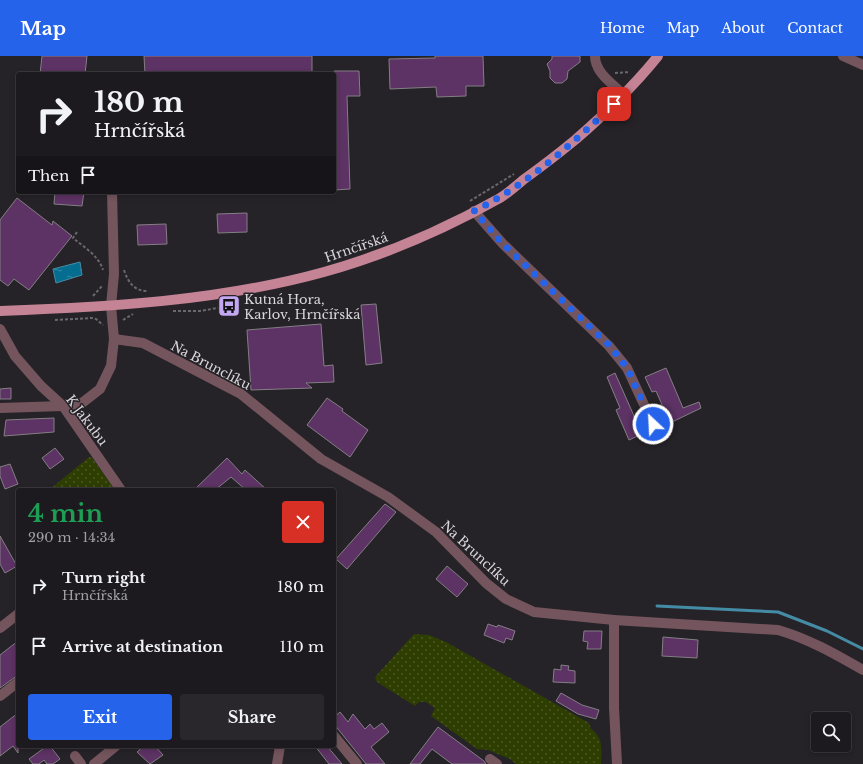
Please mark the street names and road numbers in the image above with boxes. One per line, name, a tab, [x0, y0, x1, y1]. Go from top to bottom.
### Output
street label: Hrnčířská	[322, 228, 391, 266]
street label: Na Brunclíku	[168, 337, 254, 394]
street label: K Jakubu	[62, 391, 111, 449]
street label: Na Brunclíku	[438, 517, 514, 590]

